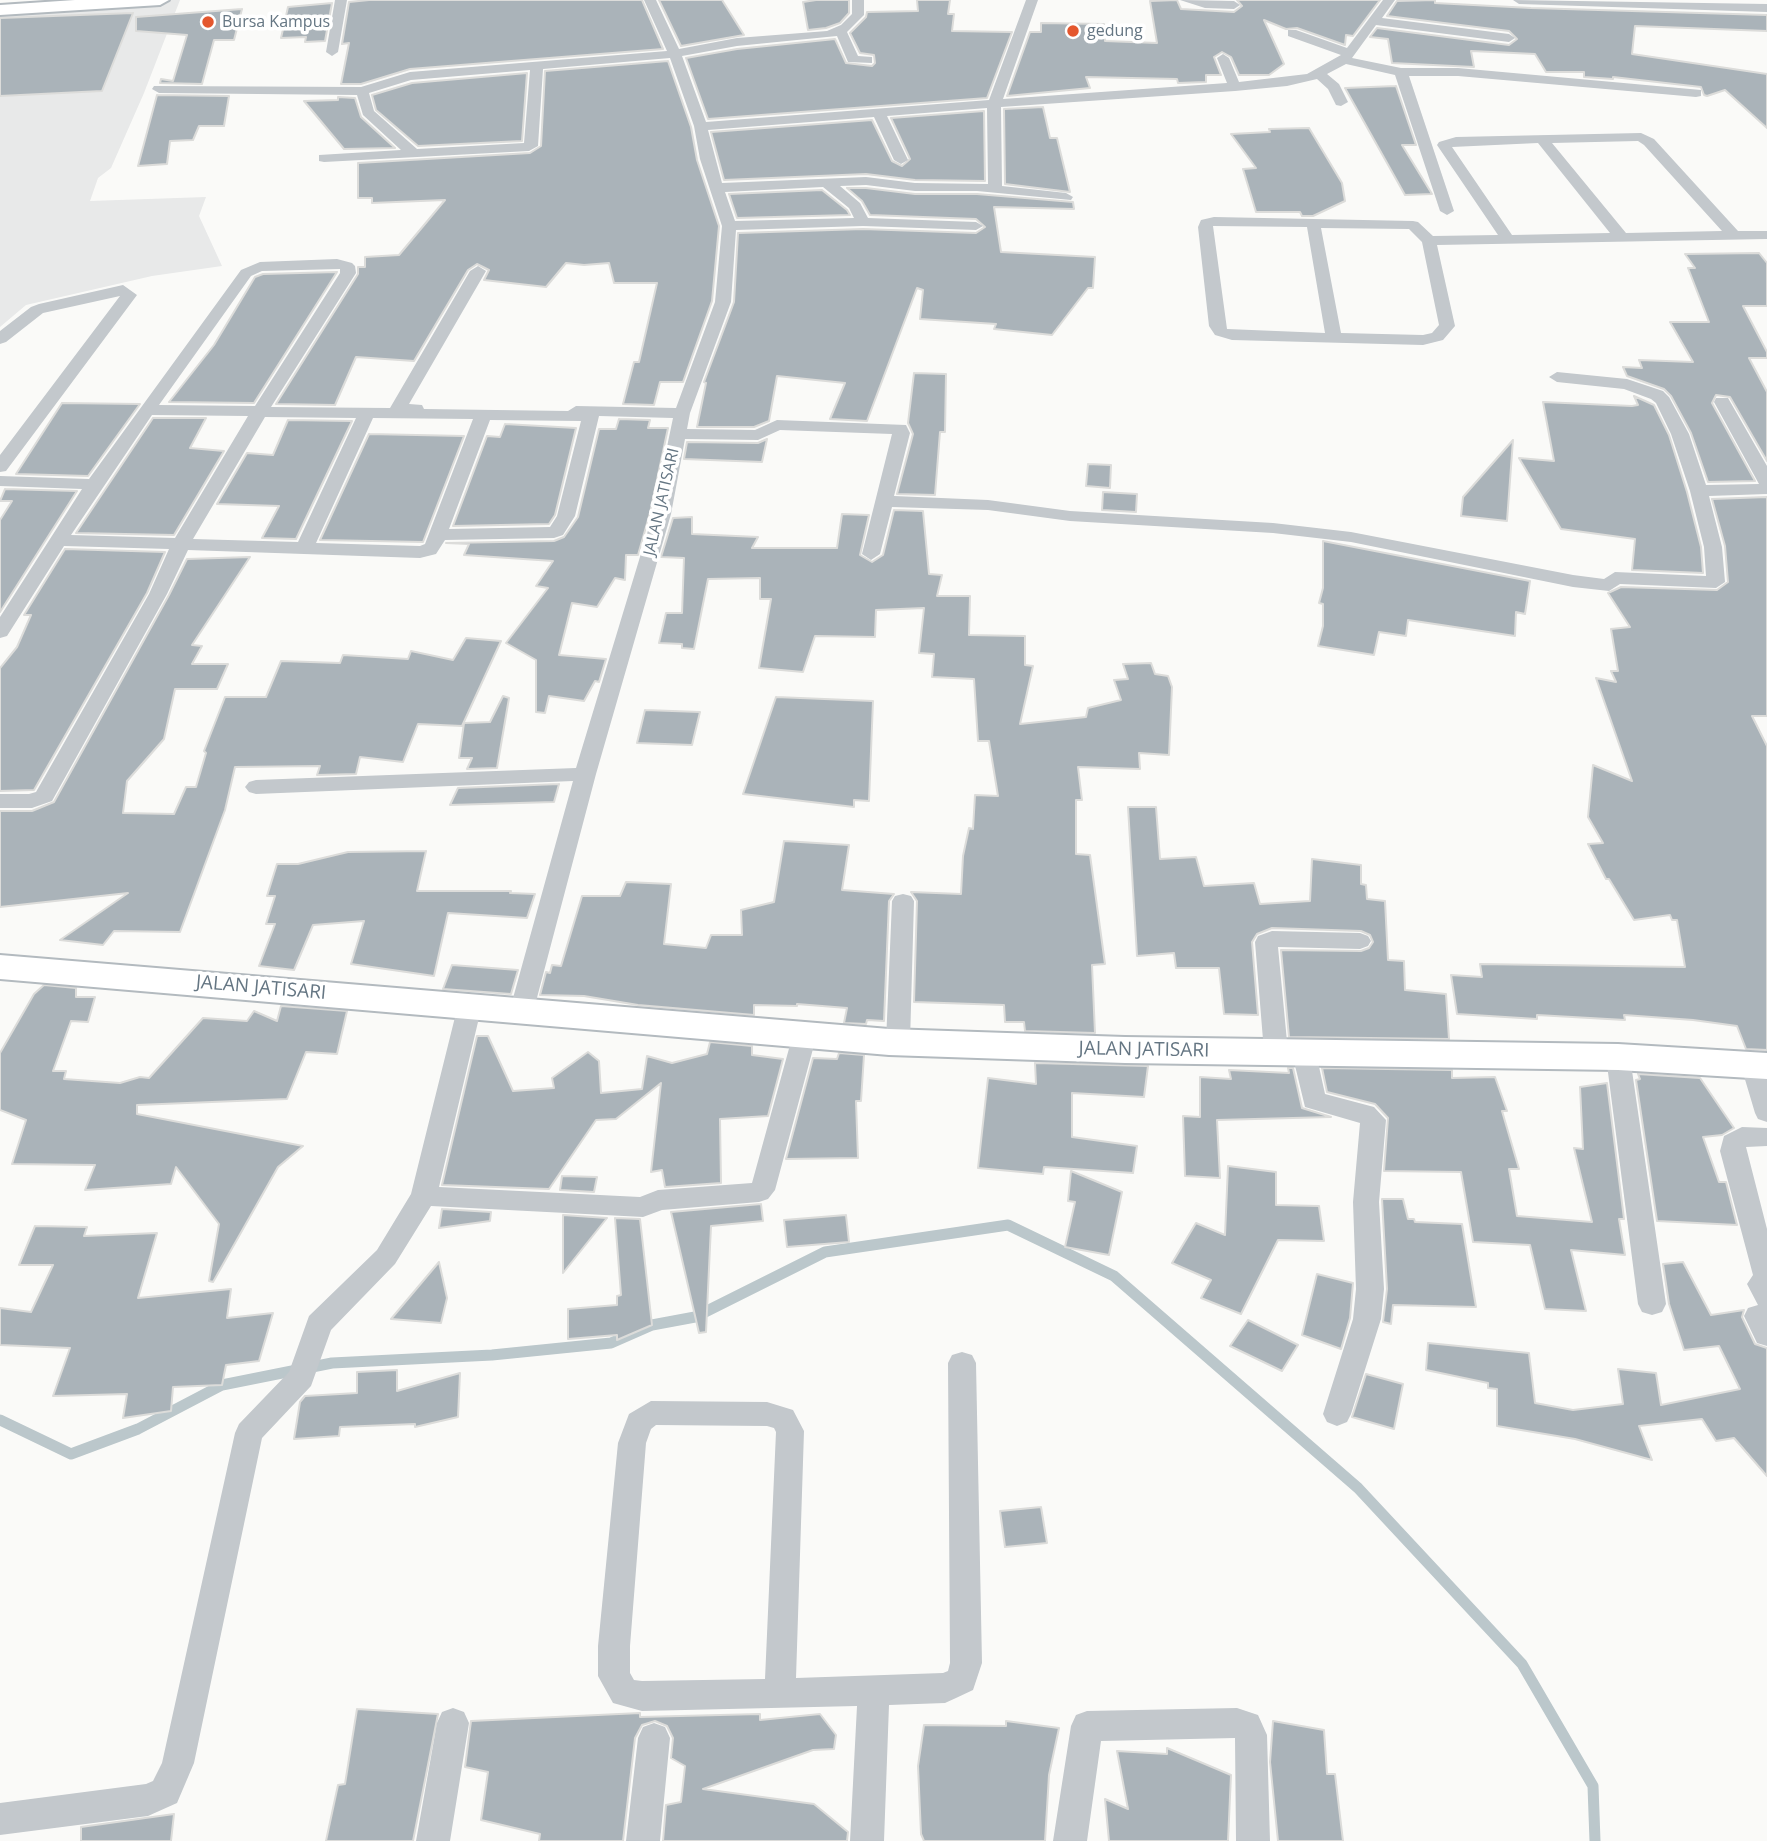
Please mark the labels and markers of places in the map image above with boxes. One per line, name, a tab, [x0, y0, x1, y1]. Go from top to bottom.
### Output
place label: Bursa Kampus	[222, 12, 330, 32]
marker: Bursa Kampus	[200, 14, 216, 30]
place label: gedung	[1087, 21, 1143, 41]
marker: gedung	[1065, 23, 1081, 39]

